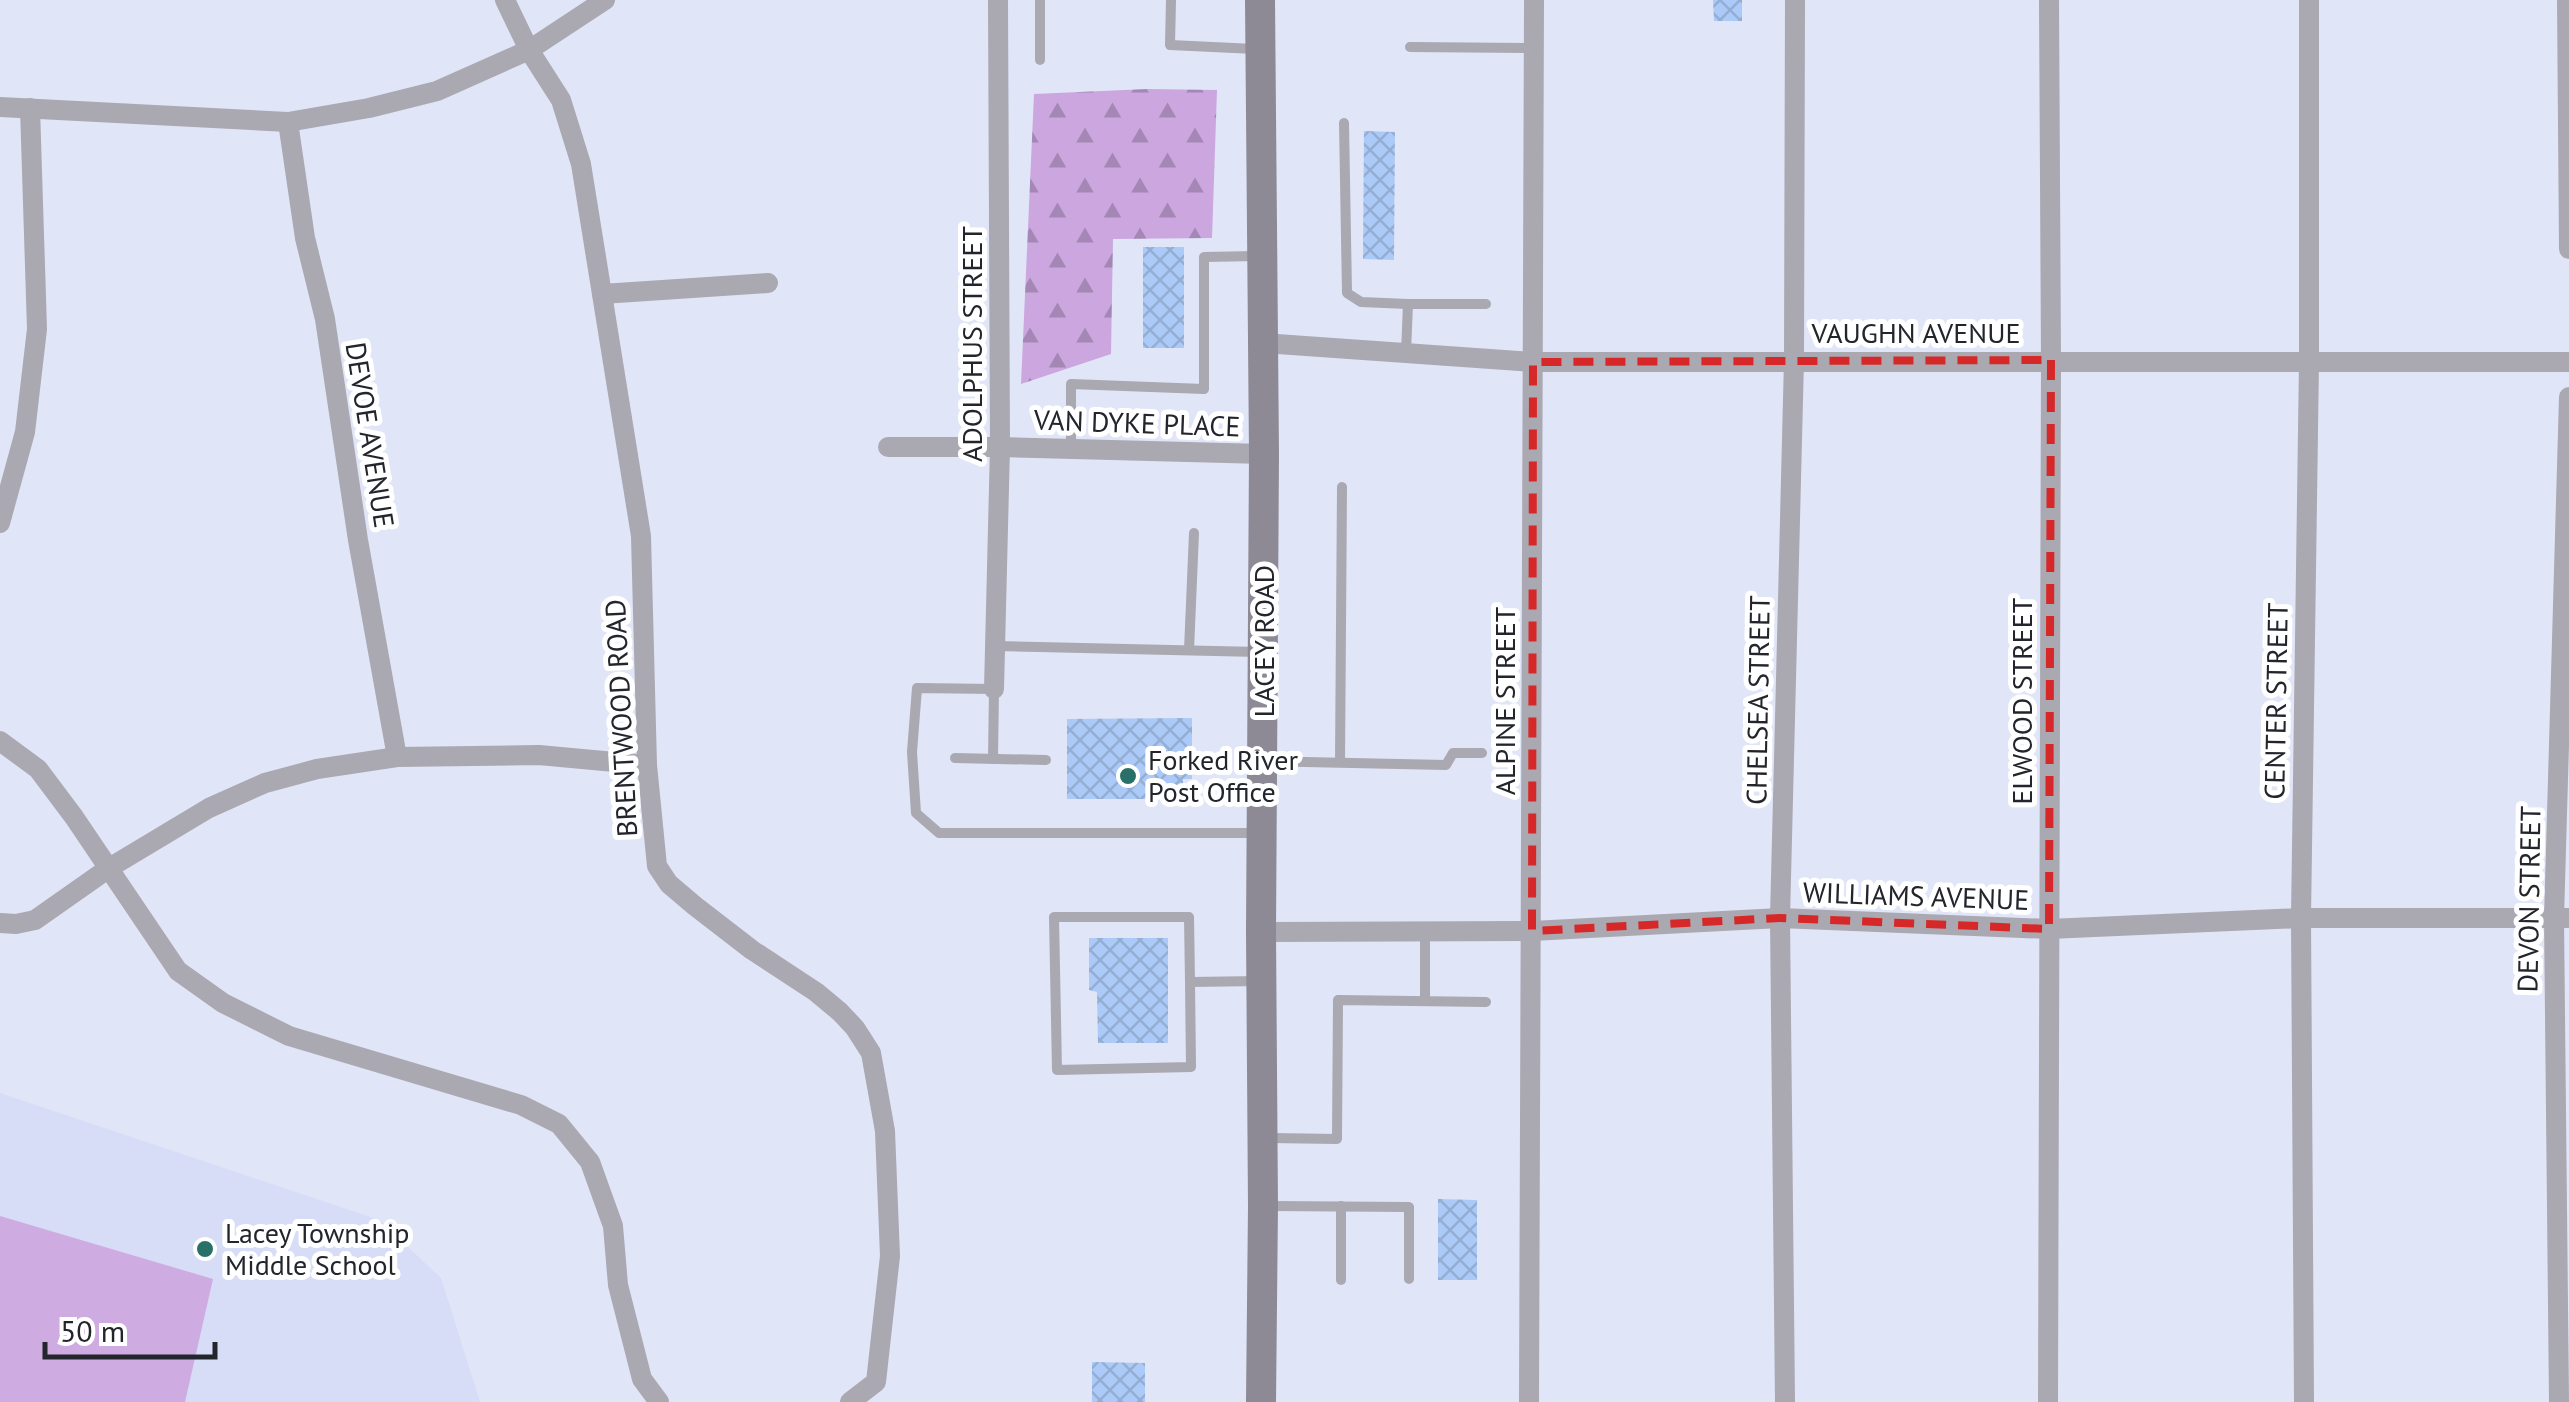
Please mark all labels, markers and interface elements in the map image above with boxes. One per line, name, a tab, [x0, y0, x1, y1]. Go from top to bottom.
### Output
street label: ADOLPHUS STREET	[953, 226, 990, 462]
street label: VAUGHN AVENUE	[1811, 314, 2020, 351]
street label: DEVOE AVENUE	[338, 339, 403, 530]
street label: VAN DYKE PLACE	[1032, 400, 1241, 445]
street label: LACEY ROAD	[1245, 565, 1282, 717]
street label: CHELSEA STREET	[1737, 594, 1778, 805]
street label: ELWOOD STREET	[2003, 597, 2040, 804]
street label: BRENTWOOD ROAD	[596, 598, 645, 838]
street label: CENTER STREET	[2255, 602, 2296, 800]
street label: ALPINE STREET	[1486, 606, 1523, 795]
place label: Forked River Post Office	[1148, 741, 1298, 810]
marker: Forked River Post Office	[1117, 765, 1139, 787]
street label: DEVON STREET	[2508, 805, 2549, 993]
street label: WILLIAMS AVENUE	[1802, 873, 2030, 918]
place label: Lacey Township Middle School	[225, 1214, 409, 1283]
marker: Lacey Township Middle School	[194, 1238, 216, 1260]
scale bar	[45, 1297, 215, 1359]
text: 50 m	[60, 1311, 125, 1350]

